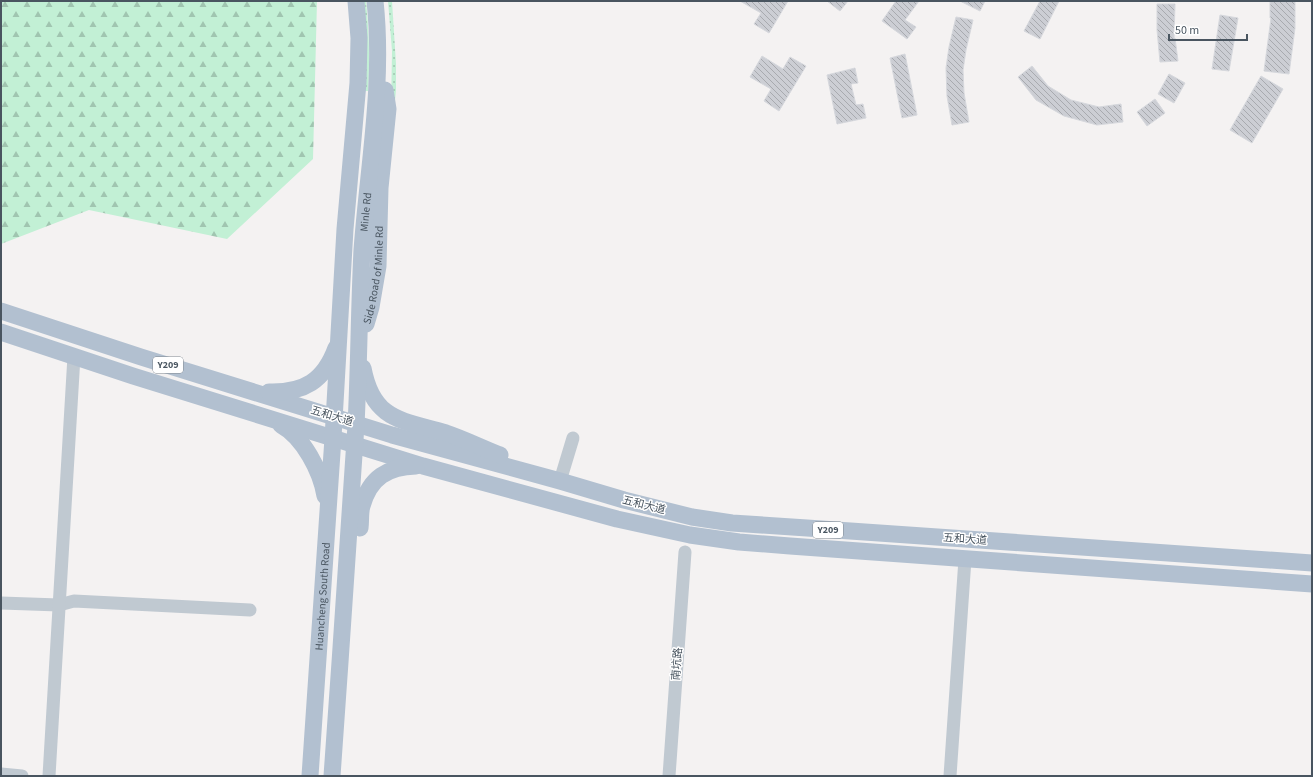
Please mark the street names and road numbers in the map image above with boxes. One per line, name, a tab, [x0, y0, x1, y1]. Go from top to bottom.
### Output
street label: Minle Rd	[356, 192, 375, 232]
street label: Side Road of Minle Rd	[359, 226, 387, 326]
road number: Y209	[153, 357, 183, 373]
street label: 五和大道	[309, 402, 355, 430]
street label: 五和大道	[621, 492, 667, 518]
road number: Y209	[813, 522, 843, 538]
street label: 五和大道	[943, 530, 987, 548]
street label: Huancheng South Road	[311, 542, 333, 651]
street label: 南坑路	[668, 647, 686, 681]

